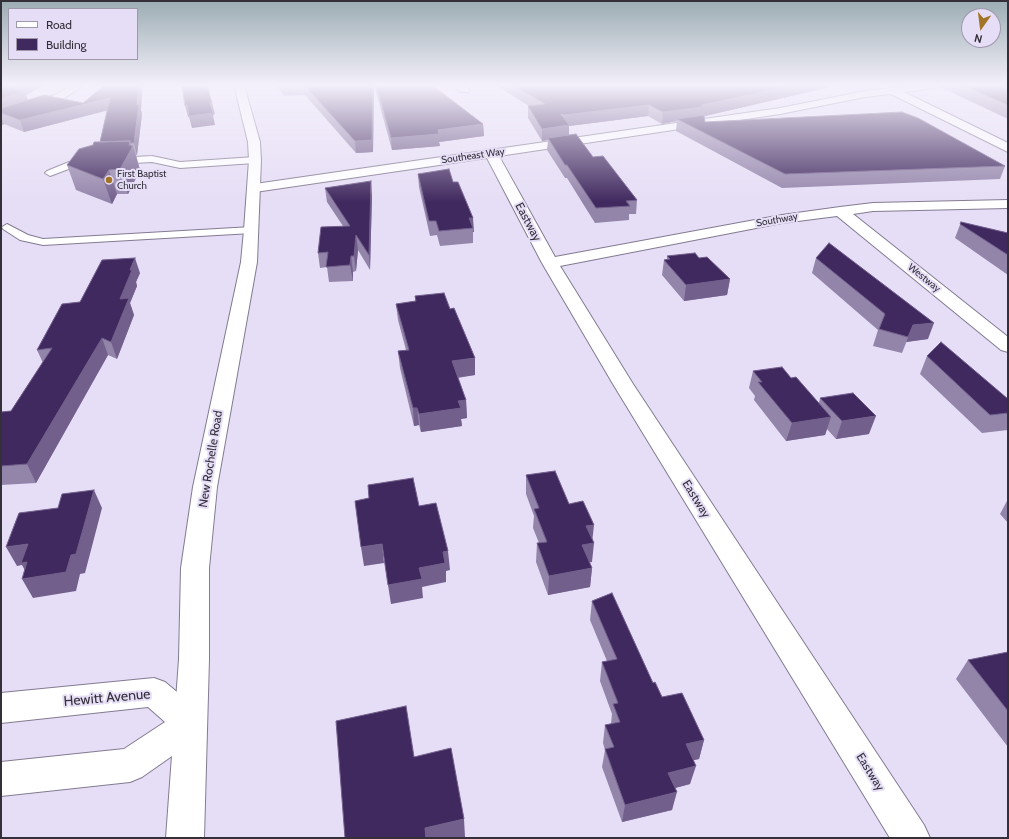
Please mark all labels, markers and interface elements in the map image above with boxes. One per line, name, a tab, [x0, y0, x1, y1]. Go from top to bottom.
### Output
legend	[8, 8, 138, 60]
north arrow	[961, 8, 1001, 48]
text: Road	[46, 17, 72, 32]
text: N	[973, 31, 984, 46]
text: Building	[46, 37, 87, 52]
street label: Southeast Way	[441, 146, 505, 166]
place label: First Baptist Church	[117, 168, 166, 192]
marker: First Baptist Church	[104, 175, 114, 185]
street label: Eastway	[512, 200, 544, 244]
street label: Southway	[755, 210, 799, 230]
street label: Westway	[905, 261, 943, 295]
street label: New Rochelle Road	[196, 409, 226, 509]
street label: Eastway	[679, 478, 713, 520]
street label: Hewitt Avenue	[63, 686, 151, 710]
street label: Eastway	[853, 751, 887, 793]

